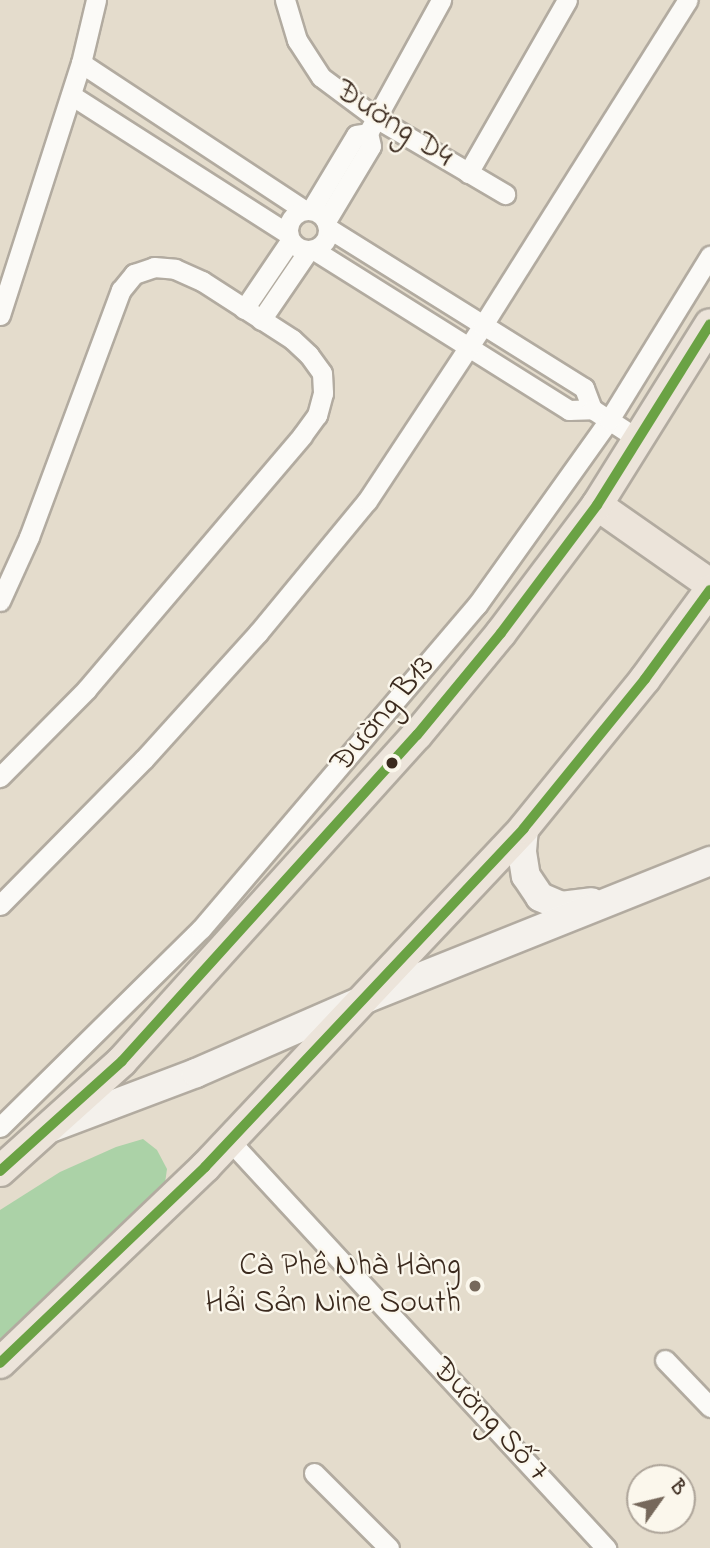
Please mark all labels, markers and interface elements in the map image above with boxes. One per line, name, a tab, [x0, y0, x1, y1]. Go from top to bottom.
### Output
street label: Đường D4	[327, 73, 459, 177]
street label: Đường B13	[324, 648, 444, 782]
unlabelled marker	[385, 756, 399, 770]
place label: Cà Phê Nhà Hàng Hải Sản Nine South	[205, 1249, 461, 1324]
marker: Cà Phê Nhà Hàng Hải Sản Nine South	[467, 1278, 483, 1294]
street label: Đường Số 7	[422, 1351, 556, 1491]
north arrow	[626, 1464, 696, 1534]
text: B	[662, 1475, 692, 1501]

